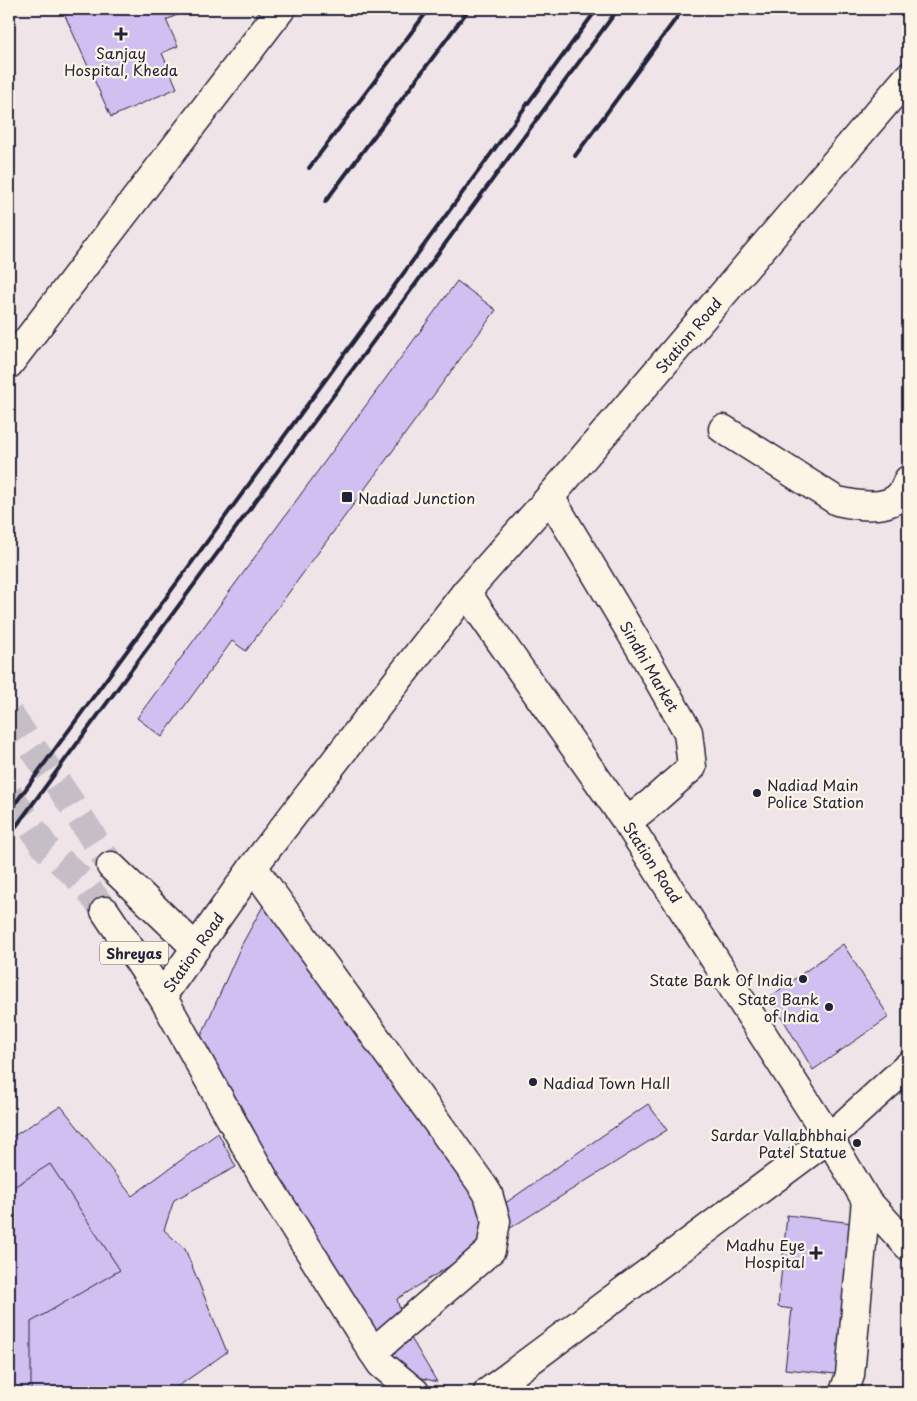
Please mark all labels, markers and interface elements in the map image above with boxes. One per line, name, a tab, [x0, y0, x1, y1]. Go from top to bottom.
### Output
marker: Sanjay Hospital, Kheda	[114, 27, 128, 41]
place label: Sanjay Hospital, Kheda	[64, 41, 179, 81]
street label: Station Road	[649, 292, 727, 378]
place label: Nadiad Junction	[358, 486, 475, 509]
marker: Nadiad Junction	[340, 490, 354, 504]
street label: Sindhi Market	[615, 616, 685, 716]
place label: Nadiad Main Police Station	[767, 773, 864, 813]
marker: Nadiad Main Police Station	[751, 787, 763, 799]
street label: Station Road	[618, 817, 688, 907]
street label: Station Road	[157, 907, 229, 997]
road number: Shreyas	[100, 941, 168, 964]
place label: State Bank Of India	[649, 968, 794, 991]
marker: State Bank Of India	[797, 973, 809, 985]
place label: State Bank of India	[737, 987, 820, 1027]
marker: State Bank of India	[823, 1001, 835, 1013]
place label: Nadiad Town Hall	[543, 1071, 670, 1094]
marker: Nadiad Town Hall	[527, 1076, 539, 1088]
place label: Sardar Vallabhbhai Patel Statue	[710, 1123, 847, 1163]
marker: Sardar Vallabhbhai Patel Statue	[851, 1137, 863, 1149]
place label: Madhu Eye Hospital	[726, 1233, 805, 1273]
marker: Madhu Eye Hospital	[809, 1246, 823, 1260]

